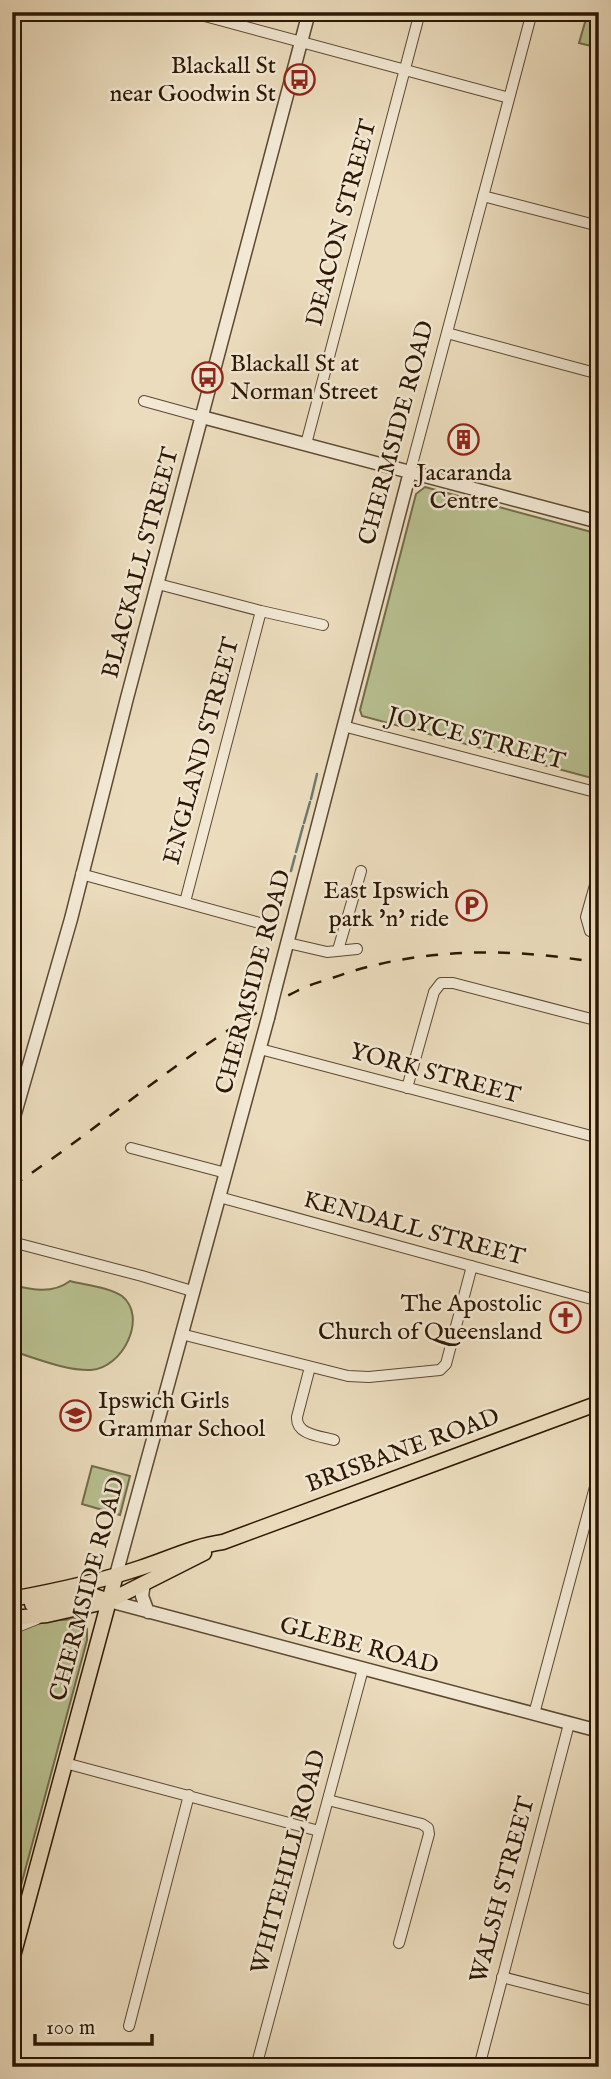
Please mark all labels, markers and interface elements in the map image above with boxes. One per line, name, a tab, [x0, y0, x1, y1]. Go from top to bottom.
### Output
place label: Blackall St near Goodwin St	[110, 51, 276, 110]
bus stop icon: Blackall St near Goodwin St	[282, 63, 316, 97]
street label: DEACON STREET	[299, 116, 385, 330]
street label: CHERMSIDE ROAD	[352, 317, 442, 549]
place label: Blackall St at Norman Street	[230, 349, 378, 408]
bus stop icon: Blackall St at Norman Street	[190, 361, 224, 395]
building icon: Jacaranda Centre	[447, 422, 481, 456]
street label: BLACKALL STREET	[95, 444, 187, 682]
place label: Jacaranda Centre	[413, 458, 512, 517]
street label: ENGLAND STREET	[157, 634, 247, 868]
street label: JOYCE STREET	[381, 700, 569, 778]
street label: CHERMSIDE ROAD	[209, 866, 299, 1098]
place label: East Ipswich park 'n' ride	[323, 876, 449, 935]
parking icon: East Ipswich park 'n' ride	[455, 888, 489, 922]
street label: YORK STREET	[346, 1036, 524, 1112]
street label: KENDALL STREET	[300, 1185, 529, 1274]
place label: The Apostolic Church of Queensland	[318, 1289, 542, 1348]
church icon: The Apostolic Church of Queensland	[548, 1301, 582, 1335]
place label: Ipswich Girls Grammar School	[98, 1386, 266, 1445]
school or university icon: Ipswich Girls Grammar School	[58, 1398, 92, 1432]
street label: BRISBANE ROAD	[302, 1402, 504, 1500]
street label: CHERMSIDE ROAD	[43, 1473, 133, 1705]
street label: GLEBE ROAD	[276, 1610, 442, 1682]
street label: WHITEHILL ROAD	[244, 1746, 334, 1978]
street label: WALSH STREET	[463, 1793, 543, 1987]
scale bar	[35, 2002, 152, 2046]
text: 100 m	[46, 2015, 95, 2042]

